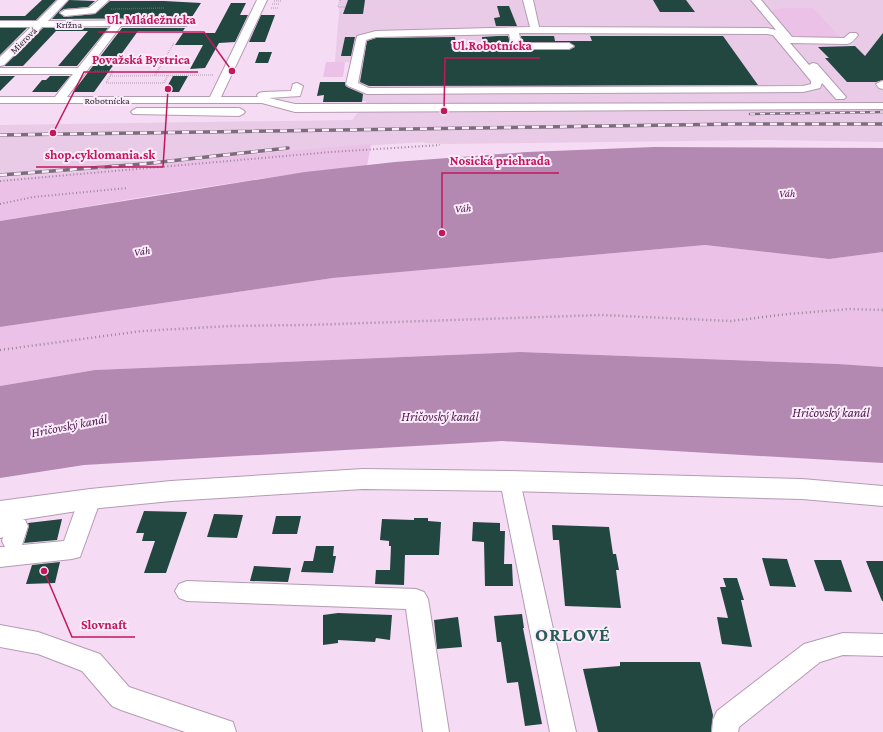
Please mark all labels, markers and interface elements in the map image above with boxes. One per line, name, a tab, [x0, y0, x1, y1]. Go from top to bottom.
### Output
callout: Ul. Mládežnícka	[98, 7, 204, 32]
text: Ul. Mládežnícka	[106, 12, 196, 27]
street label: Krížna	[56, 19, 82, 30]
street label: Mierová	[8, 25, 39, 56]
callout: Ul.Robotnícka	[445, 33, 540, 58]
text: Ul.Robotnícka	[452, 38, 532, 53]
callout: Považská Bystrica	[84, 47, 198, 72]
text: Považská Bystrica	[92, 52, 191, 67]
street label: Robotnícka	[84, 95, 130, 106]
callout: shop.cyklomania.sk	[36, 142, 163, 167]
text: shop.cyklomania.sk	[45, 147, 156, 162]
callout: Nosická priehrada	[442, 148, 559, 173]
text: Nosická priehrada	[450, 153, 551, 168]
water label: Váh	[779, 187, 795, 199]
water label: Váh	[454, 201, 472, 215]
water label: Váh	[133, 244, 151, 258]
water label: Hričovský kanál	[792, 405, 870, 420]
water label: Hričovský kanál	[401, 409, 479, 424]
water label: Hričovský kanál	[30, 411, 109, 440]
callout: Slovnaft	[72, 612, 135, 637]
text: Slovnaft	[81, 617, 127, 632]
district label: ORLOVÉ	[535, 624, 611, 645]

